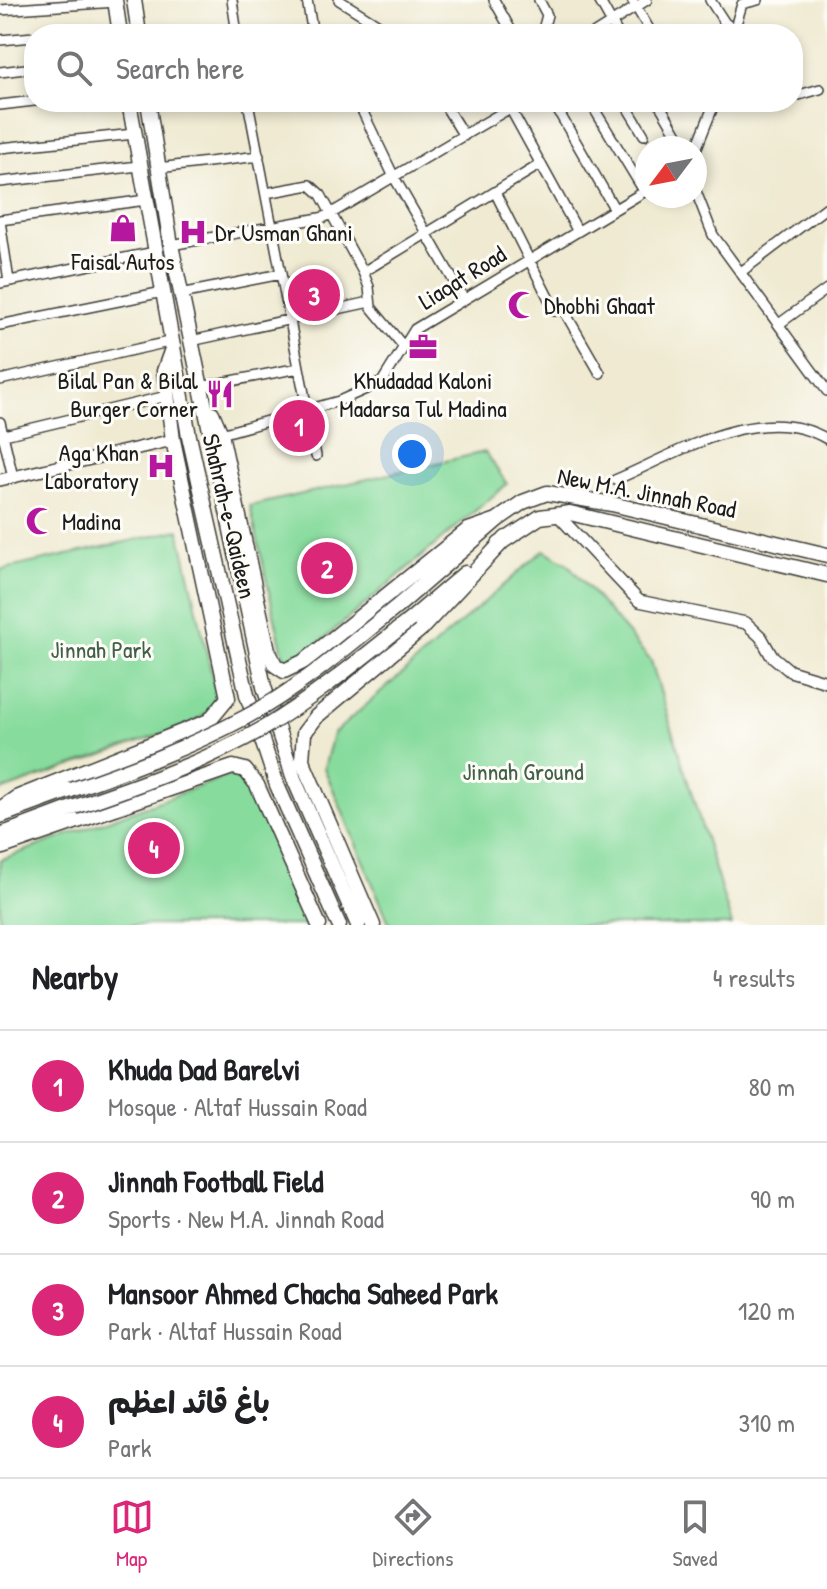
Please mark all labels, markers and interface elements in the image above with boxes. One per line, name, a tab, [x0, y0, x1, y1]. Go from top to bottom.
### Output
search box	[24, 24, 803, 112]
icon: search	[52, 46, 96, 90]
text: Search here	[116, 48, 244, 88]
north arrow	[635, 136, 707, 208]
shop icon: Faisal Autos	[108, 213, 138, 243]
place label: Dr Usman Ghani	[215, 216, 353, 248]
hospital icon: Dr Usman Ghani	[178, 217, 208, 247]
street label: Liaqat Road	[412, 238, 512, 316]
place label: Faisal Autos	[71, 245, 174, 277]
pin: 3	[288, 265, 340, 325]
place label: Dhobhi Ghaat	[544, 289, 655, 321]
mosque icon: Dhobhi Ghaat	[507, 290, 537, 320]
office icon: Khudadad Kaloni Madarsa Tul Madina	[408, 332, 438, 362]
place label: Bilal Pan & Bilal Burger Corner	[57, 364, 199, 424]
place label: Khudadad Kaloni Madarsa Tul Madina	[339, 364, 507, 424]
restaurant icon: Bilal Pan & Bilal Burger Corner	[205, 379, 235, 409]
pin: 1	[273, 396, 325, 456]
street label: Shahrah-e-Qaideen	[196, 431, 264, 601]
your location	[392, 434, 432, 474]
place label: Aga Khan Laboratory	[45, 436, 139, 496]
hospital icon: Aga Khan Laboratory	[146, 451, 176, 481]
street label: New M.A. Jinnah Road	[555, 459, 739, 525]
place label: Madina	[62, 505, 121, 537]
mosque icon: Madina	[25, 506, 55, 536]
pin: 2	[301, 538, 353, 598]
park label: Jinnah Park	[50, 633, 152, 665]
park label: Jinnah Ground	[462, 755, 584, 787]
pin: 4	[128, 818, 180, 878]
text: Nearby	[32, 954, 118, 1000]
text: 4 results	[713, 960, 795, 995]
text: Khuda Dad Barelvi	[108, 1049, 300, 1089]
text: 1	[53, 1069, 63, 1104]
text: 80 m	[748, 1069, 795, 1104]
text: Mosque · Altaf Hussain Road	[108, 1089, 367, 1124]
text: Jinnah Football Field	[108, 1161, 324, 1201]
text: 2	[52, 1181, 64, 1216]
text: 90 m	[750, 1181, 795, 1216]
text: Sports · New M.A. Jinnah Road	[108, 1201, 384, 1236]
text: Mansoor Ahmed Chacha Saheed Park	[108, 1273, 498, 1313]
text: 3	[52, 1293, 64, 1328]
text: 120 m	[738, 1293, 795, 1328]
text: Park · Altaf Hussain Road	[108, 1313, 342, 1348]
text: باغ قائد اعظم	[108, 1382, 270, 1422]
text: 4	[53, 1405, 63, 1440]
text: 310 m	[739, 1405, 795, 1440]
text: Park	[108, 1430, 152, 1465]
tab: Map	[110, 1495, 154, 1573]
tab: Directions	[373, 1495, 454, 1573]
tab: Saved	[673, 1495, 717, 1573]

